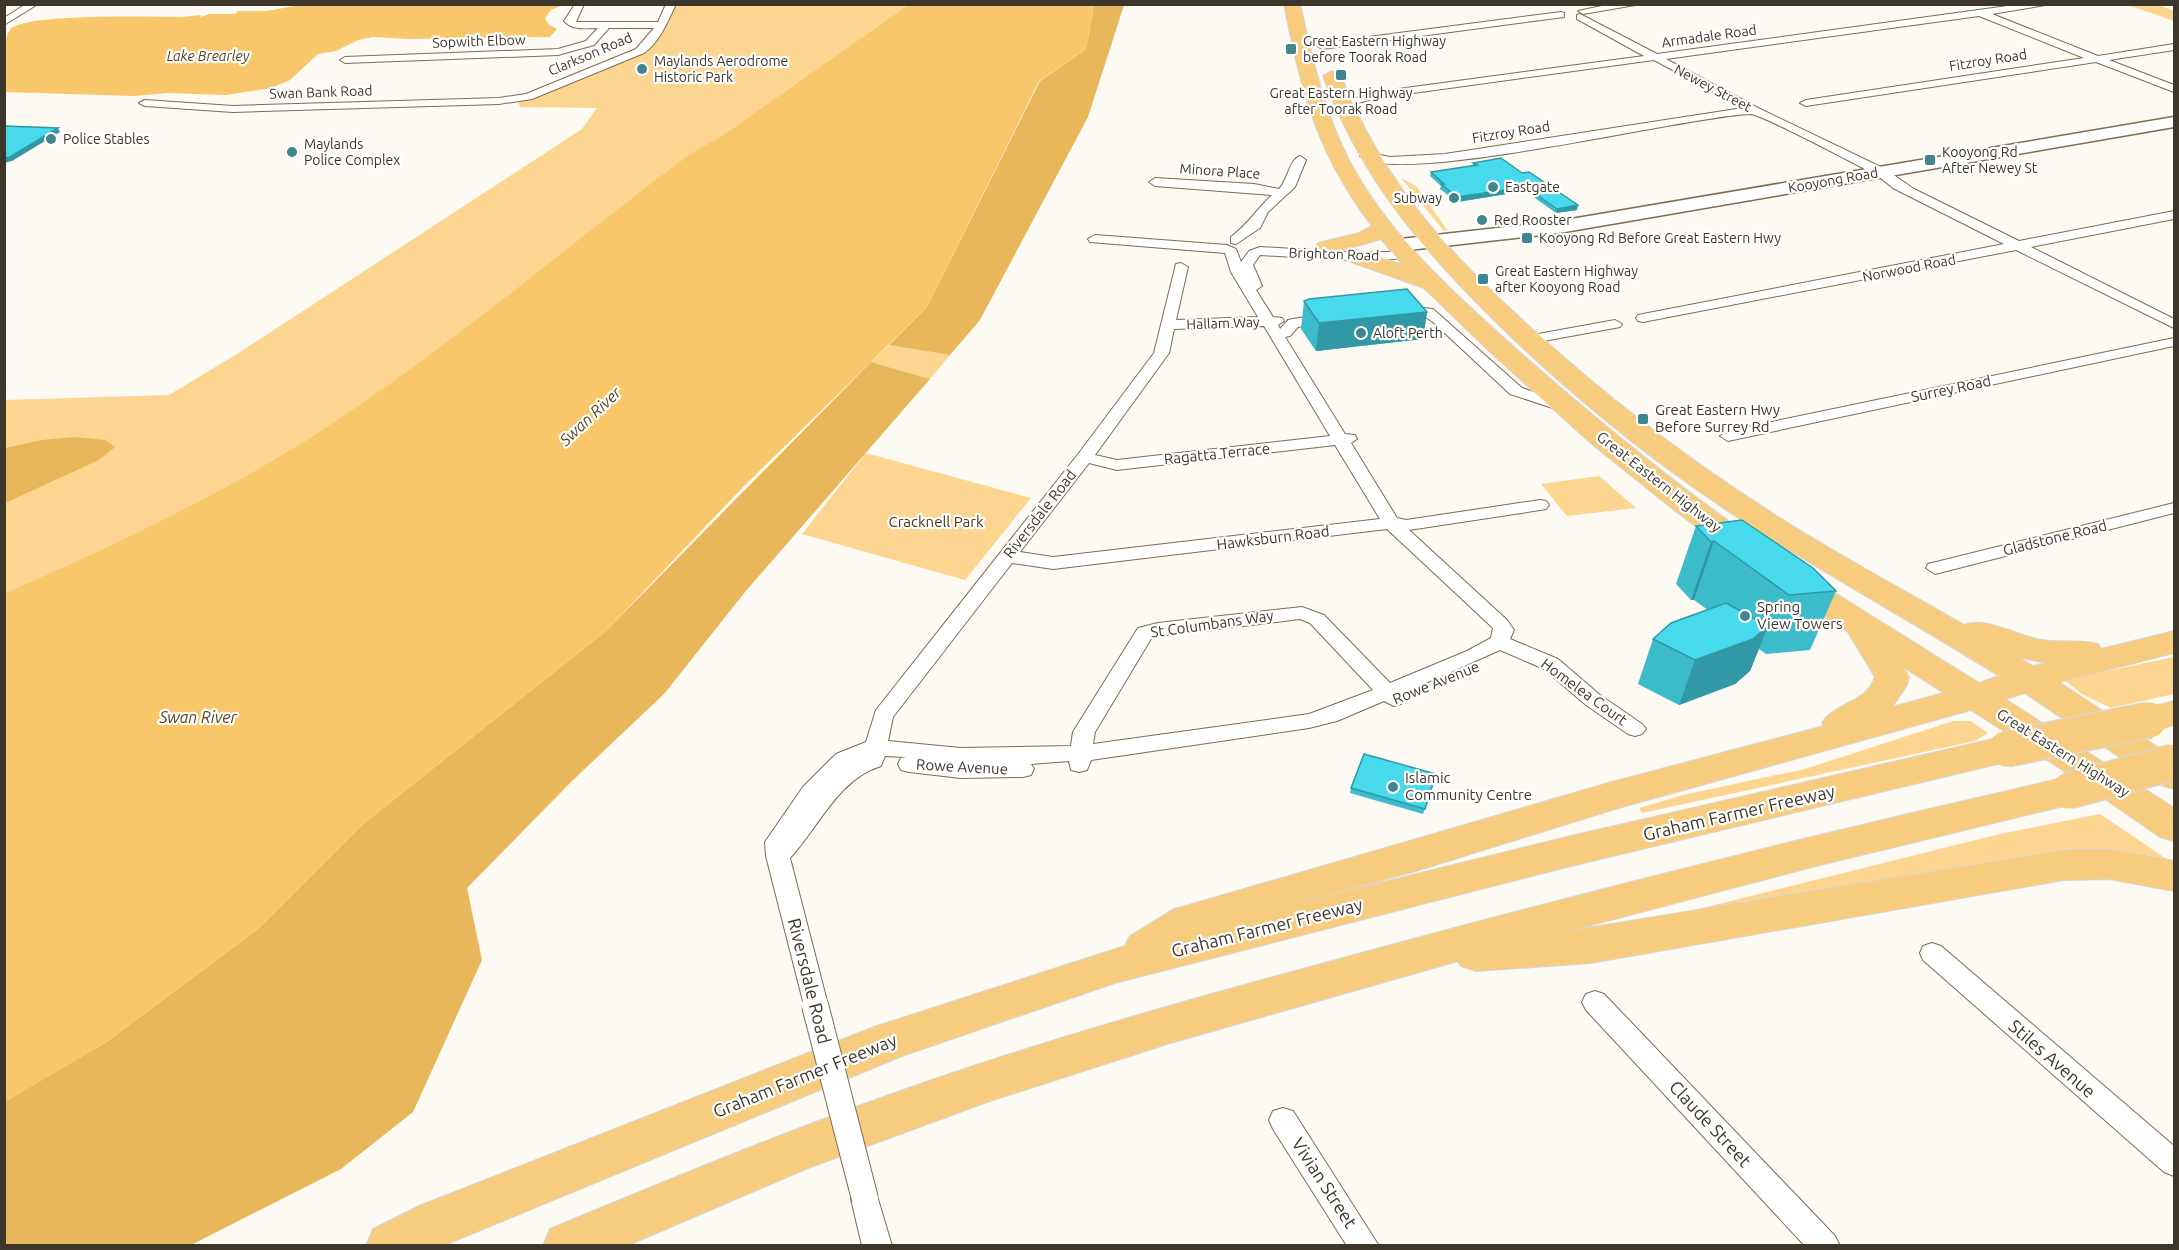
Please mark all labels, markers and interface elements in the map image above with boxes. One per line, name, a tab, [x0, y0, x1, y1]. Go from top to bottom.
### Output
street label: Armadale Road	[1660, 21, 1758, 51]
street label: Clarkson Road	[546, 29, 634, 79]
street label: Sopwith Elbow	[432, 31, 526, 51]
place label: Great Eastern Highway before Toorak Road	[1303, 33, 1446, 65]
marker: Great Eastern Highway before Toorak Road	[1284, 42, 1298, 56]
street label: Fitzroy Road	[1948, 46, 2028, 74]
water label: Lake Brearley	[167, 48, 250, 64]
place label: Maylands Aerodrome Historic Park	[654, 53, 788, 85]
street label: Newey Street	[1672, 61, 1755, 115]
marker: Maylands Aerodrome Historic Park	[635, 62, 649, 76]
marker: Great Eastern Highway after Toorak Road	[1334, 68, 1348, 82]
street label: Swan Bank Road	[269, 82, 373, 102]
place label: Great Eastern Highway after Toorak Road	[1270, 85, 1413, 117]
street label: Fitzroy Road	[1471, 118, 1551, 146]
place label: Police Stables	[63, 131, 150, 147]
marker: Police Stables	[44, 132, 58, 146]
place label: Maylands Police Complex	[304, 136, 400, 168]
place label: Kooyong Rd After Newey St	[1942, 144, 2038, 176]
marker: Maylands Police Complex	[285, 145, 299, 159]
marker: Kooyong Rd After Newey St	[1923, 153, 1937, 167]
street label: Minora Place	[1179, 160, 1261, 182]
street label: Kooyong Road	[1787, 164, 1879, 196]
place label: Eastgate	[1505, 179, 1560, 195]
marker: Eastgate	[1486, 180, 1500, 194]
place label: Subway	[1394, 190, 1442, 206]
marker: Subway	[1447, 191, 1461, 205]
place label: Red Rooster	[1494, 212, 1572, 228]
marker: Red Rooster	[1475, 213, 1489, 227]
place label: Kooyong Rd Before Great Eastern Hwy	[1539, 230, 1781, 246]
marker: Kooyong Rd Before Great Eastern Hwy	[1520, 231, 1534, 245]
street label: Brighton Road	[1288, 244, 1380, 264]
street label: Norwood Road	[1861, 251, 1957, 285]
place label: Great Eastern Highway after Kooyong Road	[1495, 263, 1638, 295]
marker: Great Eastern Highway after Kooyong Road	[1476, 272, 1490, 286]
street label: Hallam Way	[1186, 314, 1260, 332]
place label: Aloft Perth	[1373, 325, 1443, 341]
marker: Aloft Perth	[1354, 326, 1368, 340]
street label: Surrey Road	[1909, 372, 1992, 405]
water label: Swan River	[555, 383, 625, 450]
place label: Great Eastern Hwy Before Surrey Rd	[1655, 401, 1780, 435]
marker: Great Eastern Hwy Before Surrey Rd	[1636, 412, 1650, 426]
street label: Great Eastern Highway	[1594, 428, 1725, 535]
street label: Ragatta Terrace	[1163, 439, 1271, 468]
street label: Riversdale Road	[1000, 466, 1079, 561]
park label: Cracknell Park	[888, 513, 984, 530]
street label: Gladstone Road	[2001, 516, 2109, 559]
street label: Hawksburn Road	[1216, 522, 1330, 553]
place label: Spring View Towers	[1757, 598, 1843, 632]
street label: St Columbans Way	[1149, 606, 1275, 641]
marker: Spring View Towers	[1738, 609, 1752, 623]
street label: Homelea Court	[1538, 655, 1631, 728]
street label: Rowe Avenue	[1390, 657, 1482, 708]
street label: Great Eastern Highway	[1994, 705, 2133, 800]
water label: Swan River	[158, 708, 237, 726]
street label: Rowe Avenue	[916, 756, 1008, 777]
place label: Islamic Community Centre	[1405, 769, 1532, 803]
marker: Islamic Community Centre	[1386, 780, 1400, 794]
street label: Graham Farmer Freeway	[1641, 780, 1837, 844]
street label: Graham Farmer Freeway	[1169, 894, 1365, 960]
street label: Riversdale Road	[785, 916, 835, 1046]
street label: Stiles Avenue	[2005, 1015, 2100, 1101]
street label: Graham Farmer Freeway	[710, 1029, 900, 1121]
street label: Claude Street	[1666, 1076, 1756, 1170]
street label: Vivian Street	[1288, 1134, 1361, 1231]

